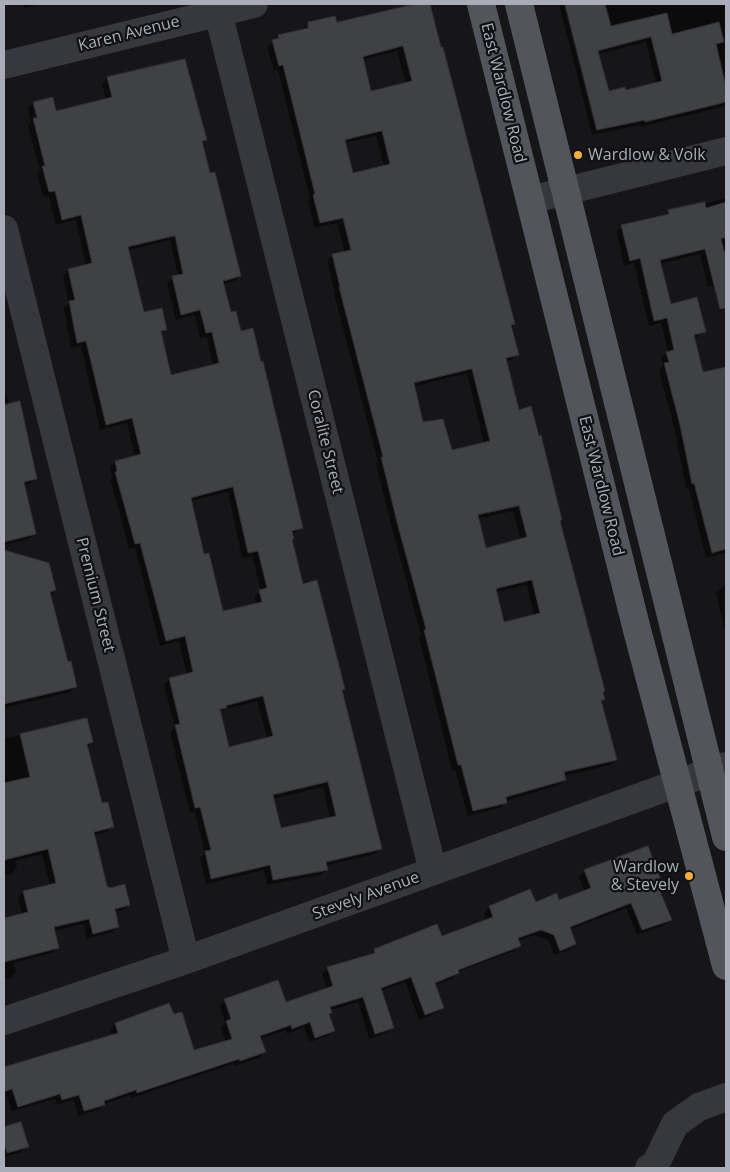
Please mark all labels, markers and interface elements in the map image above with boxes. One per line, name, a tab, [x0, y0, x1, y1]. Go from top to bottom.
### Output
street label: Karen Avenue	[76, 12, 182, 56]
street label: East Wardlow Road	[476, 21, 530, 165]
place label: Wardlow & Volk	[588, 145, 706, 165]
marker: Wardlow & Volk	[572, 149, 584, 161]
street label: Coralite Street	[303, 388, 347, 496]
street label: East Wardlow Road	[574, 414, 628, 558]
street label: Premium Street	[71, 536, 119, 654]
place label: Wardlow & Stevely	[611, 857, 679, 895]
street label: Stevely Avenue	[310, 868, 422, 924]
marker: Wardlow & Stevely	[683, 870, 695, 882]

